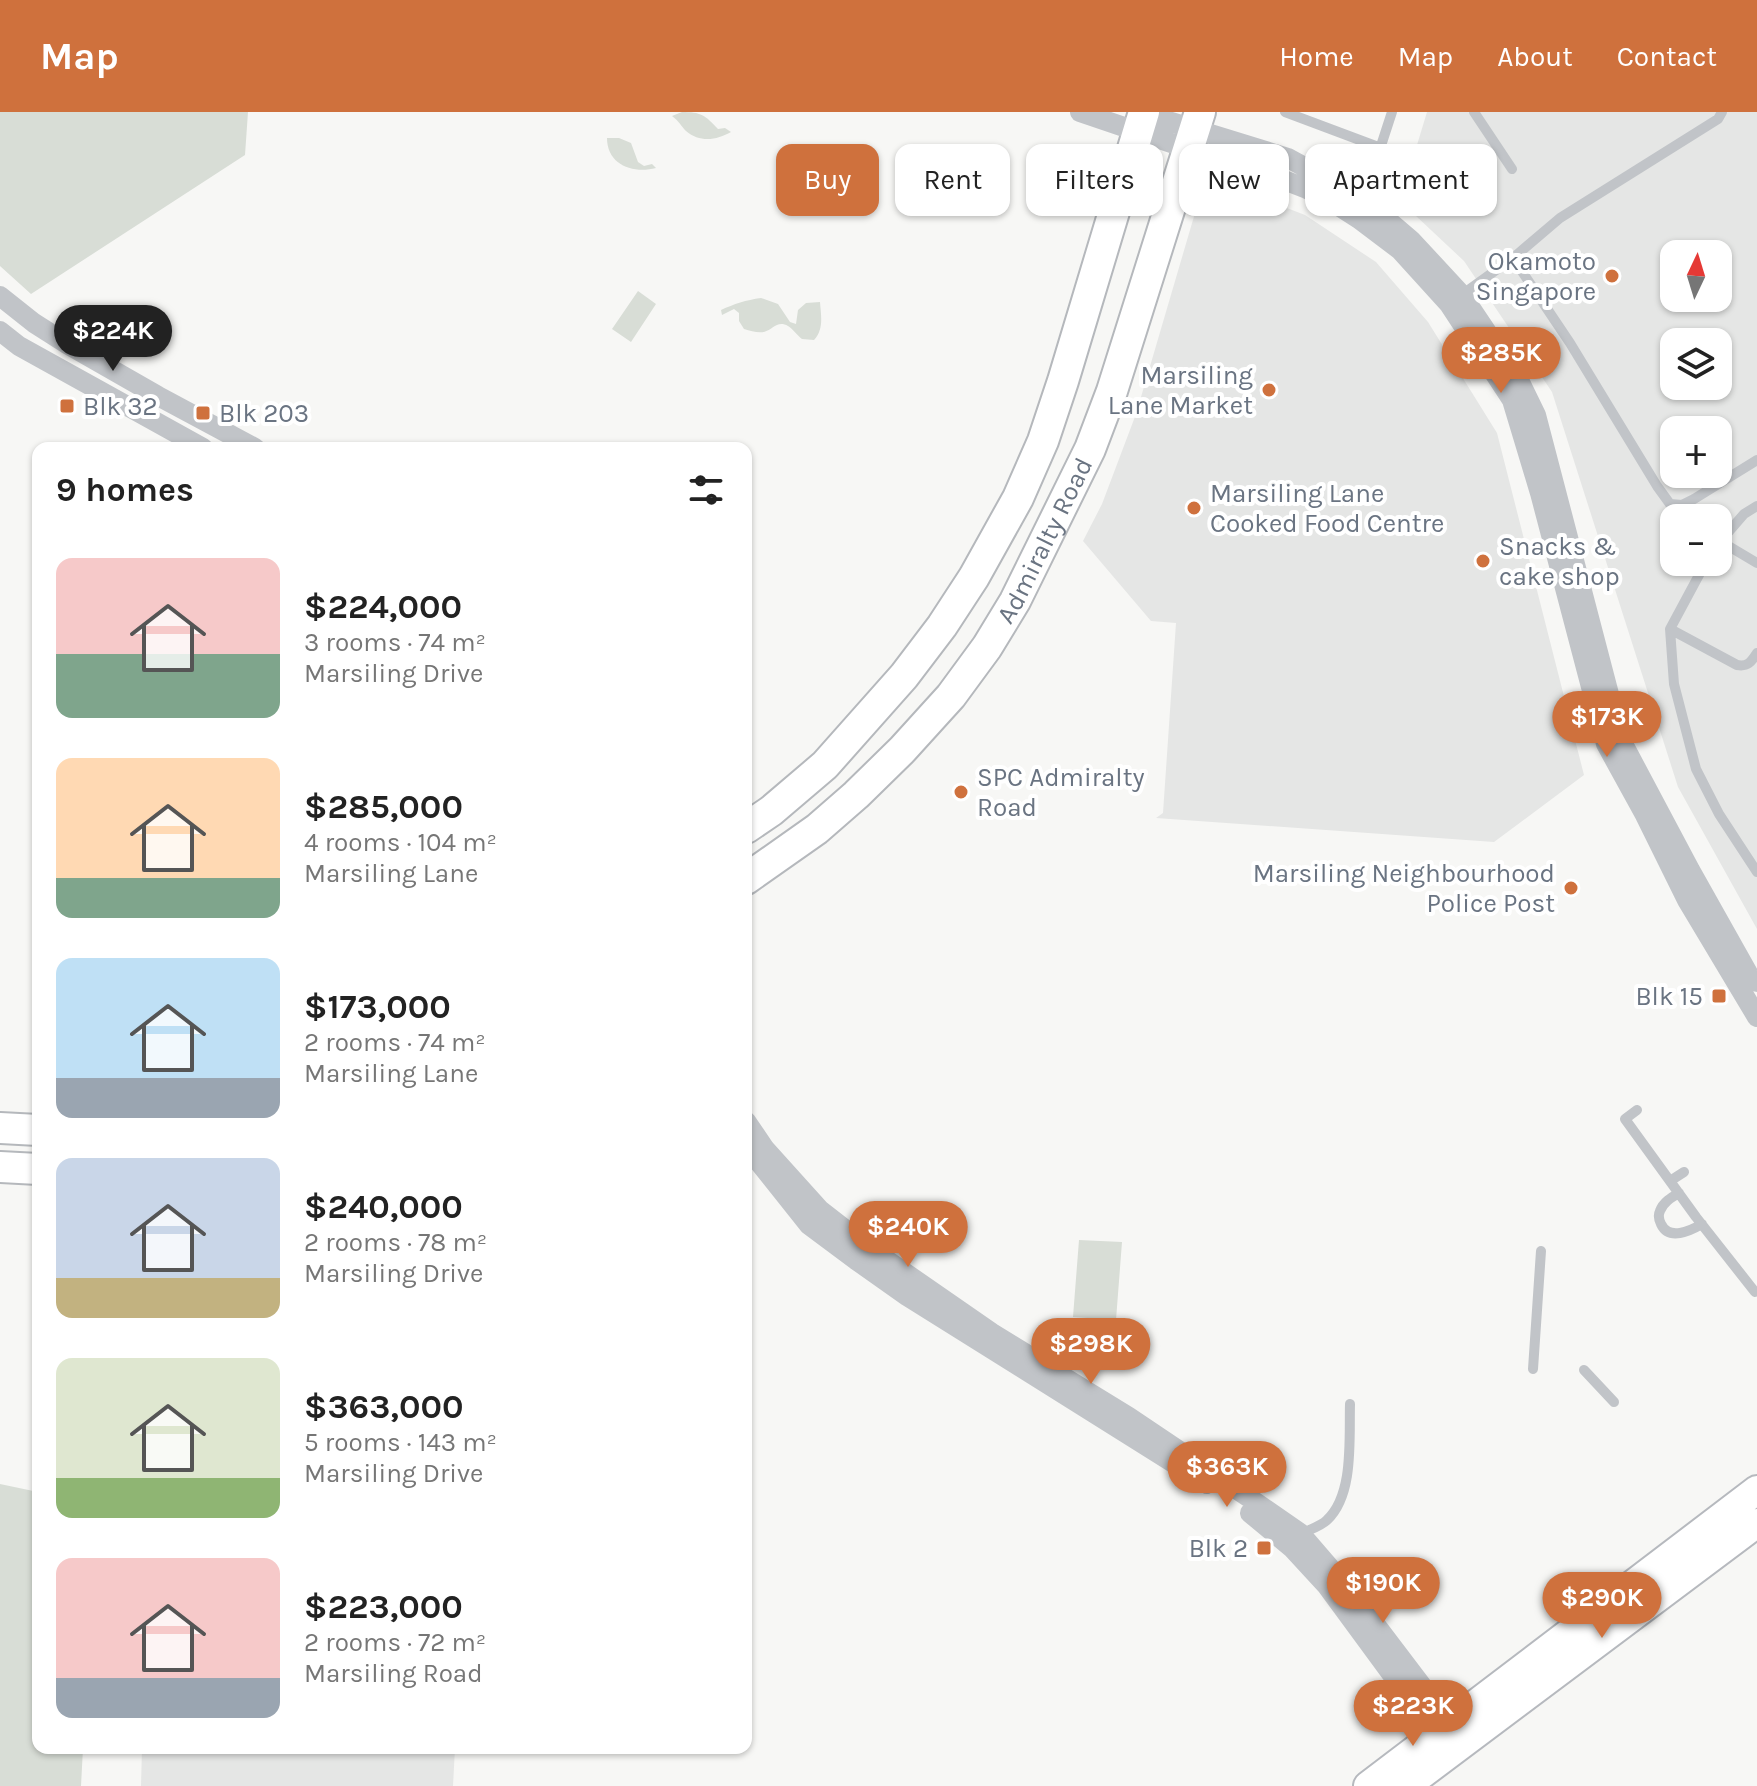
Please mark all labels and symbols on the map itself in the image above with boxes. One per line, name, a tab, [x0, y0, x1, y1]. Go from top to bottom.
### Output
north arrow	[1660, 240, 1732, 312]
place label: Okamoto Singapore	[1476, 246, 1596, 307]
marker: Okamoto Singapore	[1603, 267, 1621, 285]
pin: $224K	[57, 305, 169, 373]
pin: $285K	[1445, 327, 1557, 395]
place label: Marsiling Lane Market	[1108, 360, 1253, 421]
marker: Marsiling Lane Market	[1260, 381, 1278, 399]
place label: Blk 32	[83, 391, 158, 422]
marker: Blk 32	[58, 397, 76, 415]
place label: Blk 203	[219, 398, 309, 429]
marker: Blk 203	[194, 404, 212, 422]
street label: Admiralty Road	[990, 452, 1099, 629]
place label: Marsiling Lane Cooked Food Centre	[1210, 478, 1444, 539]
marker: Marsiling Lane Cooked Food Centre	[1185, 499, 1203, 517]
place label: Snacks & cake shop	[1499, 531, 1620, 592]
marker: Snacks & cake shop	[1474, 552, 1492, 570]
pin: $173K	[1551, 691, 1663, 759]
place label: SPC Admiralty Road	[977, 762, 1145, 823]
marker: SPC Admiralty Road	[952, 783, 970, 801]
place label: Marsiling Neighbourhood Police Post	[1253, 858, 1555, 919]
marker: Marsiling Neighbourhood Police Post	[1562, 879, 1580, 897]
place label: Blk 15	[1635, 981, 1703, 1012]
marker: Blk 15	[1710, 987, 1728, 1005]
pin: $240K	[852, 1201, 964, 1269]
pin: $298K	[1035, 1318, 1147, 1386]
pin: $363K	[1171, 1441, 1283, 1509]
place label: Blk 2	[1189, 1533, 1248, 1564]
marker: Blk 2	[1255, 1539, 1273, 1557]
pin: $190K	[1327, 1557, 1439, 1625]
pin: $290K	[1546, 1572, 1658, 1640]
pin: $223K	[1357, 1680, 1469, 1748]

